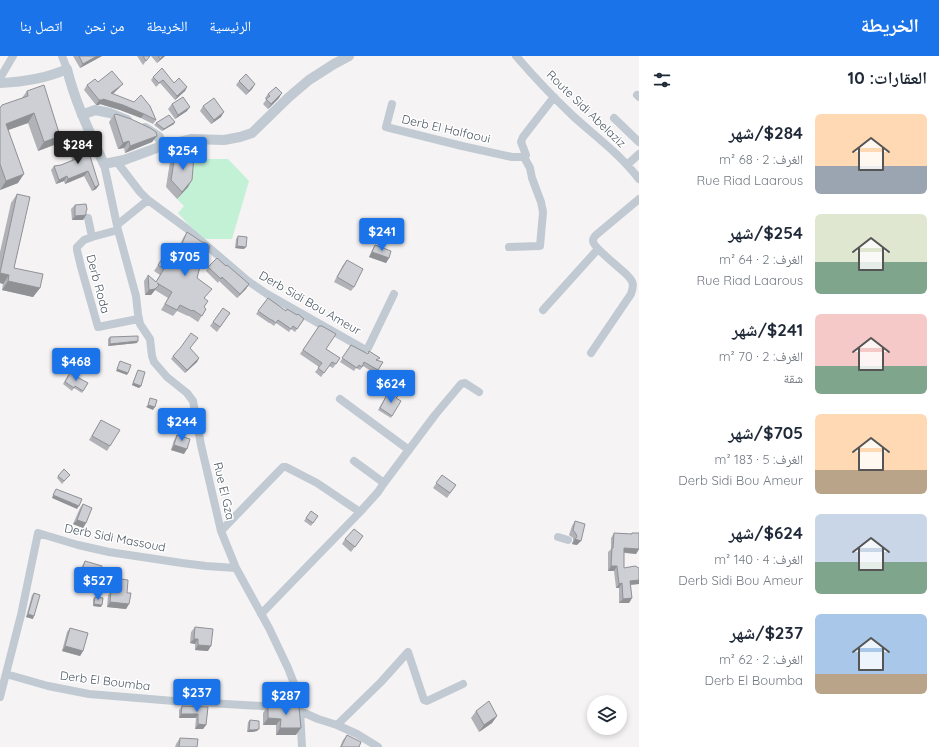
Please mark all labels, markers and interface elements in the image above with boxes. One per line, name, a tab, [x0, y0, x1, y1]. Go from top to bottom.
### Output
text: الخريطة	[861, 13, 919, 37]
text: اتصل بنا	[20, 17, 63, 35]
text: من نحن	[85, 17, 124, 35]
text: الخريطة	[146, 17, 188, 35]
text: الرئيسية	[210, 17, 251, 35]
street label: Route Sidi Abelaziz	[544, 67, 629, 150]
text: العقارات: 10	[848, 67, 927, 88]
icon: filters	[651, 69, 673, 91]
street label: Derb El Halfaoui	[400, 111, 492, 146]
text: $284/شهر	[729, 122, 803, 143]
icon: home	[847, 130, 895, 178]
pin: $284	[54, 131, 102, 165]
text: $284	[63, 136, 93, 152]
pin: $254	[159, 137, 207, 171]
text: $254	[168, 142, 198, 158]
text: الغرف: 2 · 68 m²	[719, 151, 803, 167]
text: Rue Riad Laarous	[696, 172, 803, 188]
pin: $241	[358, 218, 406, 252]
text: $254/شهر	[728, 222, 803, 243]
text: $241	[368, 223, 396, 239]
icon: home	[847, 230, 895, 278]
pin: $705	[161, 243, 209, 277]
text: $705	[170, 248, 200, 264]
text: الغرف: 2 · 64 m²	[719, 251, 803, 267]
street label: Derb Roda	[83, 253, 114, 315]
street label: Derb Sidi Bou Ameur	[257, 267, 364, 338]
text: Rue Riad Laarous	[696, 272, 803, 288]
text: $241/شهر	[732, 319, 803, 340]
icon: home	[847, 330, 895, 378]
pin: $468	[52, 348, 100, 382]
text: الغرف: 2 · 70 m²	[719, 348, 803, 364]
text: $468	[61, 353, 91, 369]
pin: $624	[367, 370, 415, 404]
text: شقة	[784, 370, 803, 386]
text: $624	[376, 375, 406, 391]
pin: $244	[158, 408, 206, 442]
text: $244	[167, 413, 197, 429]
text: $705/شهر	[728, 422, 803, 443]
icon: home	[847, 430, 895, 478]
text: الغرف: 5 · 183 m²	[715, 451, 803, 467]
street label: Rue El Gza	[211, 460, 238, 521]
text: Derb Sidi Bou Ameur	[678, 472, 803, 488]
street label: Derb Sidi Massoud	[63, 520, 167, 555]
text: $624/شهر	[729, 522, 803, 543]
icon: home	[847, 530, 895, 578]
text: الغرف: 4 · 140 m²	[714, 551, 803, 567]
pin: $527	[74, 567, 122, 601]
text: $527	[83, 572, 113, 588]
text: Derb Sidi Bou Ameur	[678, 572, 803, 588]
text: $237/شهر	[730, 622, 803, 643]
icon: home	[847, 630, 895, 678]
text: الغرف: 2 · 62 m²	[719, 651, 803, 667]
street label: Derb El Boumba	[59, 668, 151, 693]
text: Derb El Boumba	[705, 672, 803, 688]
pin: $237	[173, 679, 221, 713]
pin: $287	[262, 682, 310, 716]
text: $237	[182, 684, 212, 700]
text: $287	[271, 687, 301, 703]
map controls	[587, 695, 627, 735]
button: layers	[587, 695, 627, 735]

